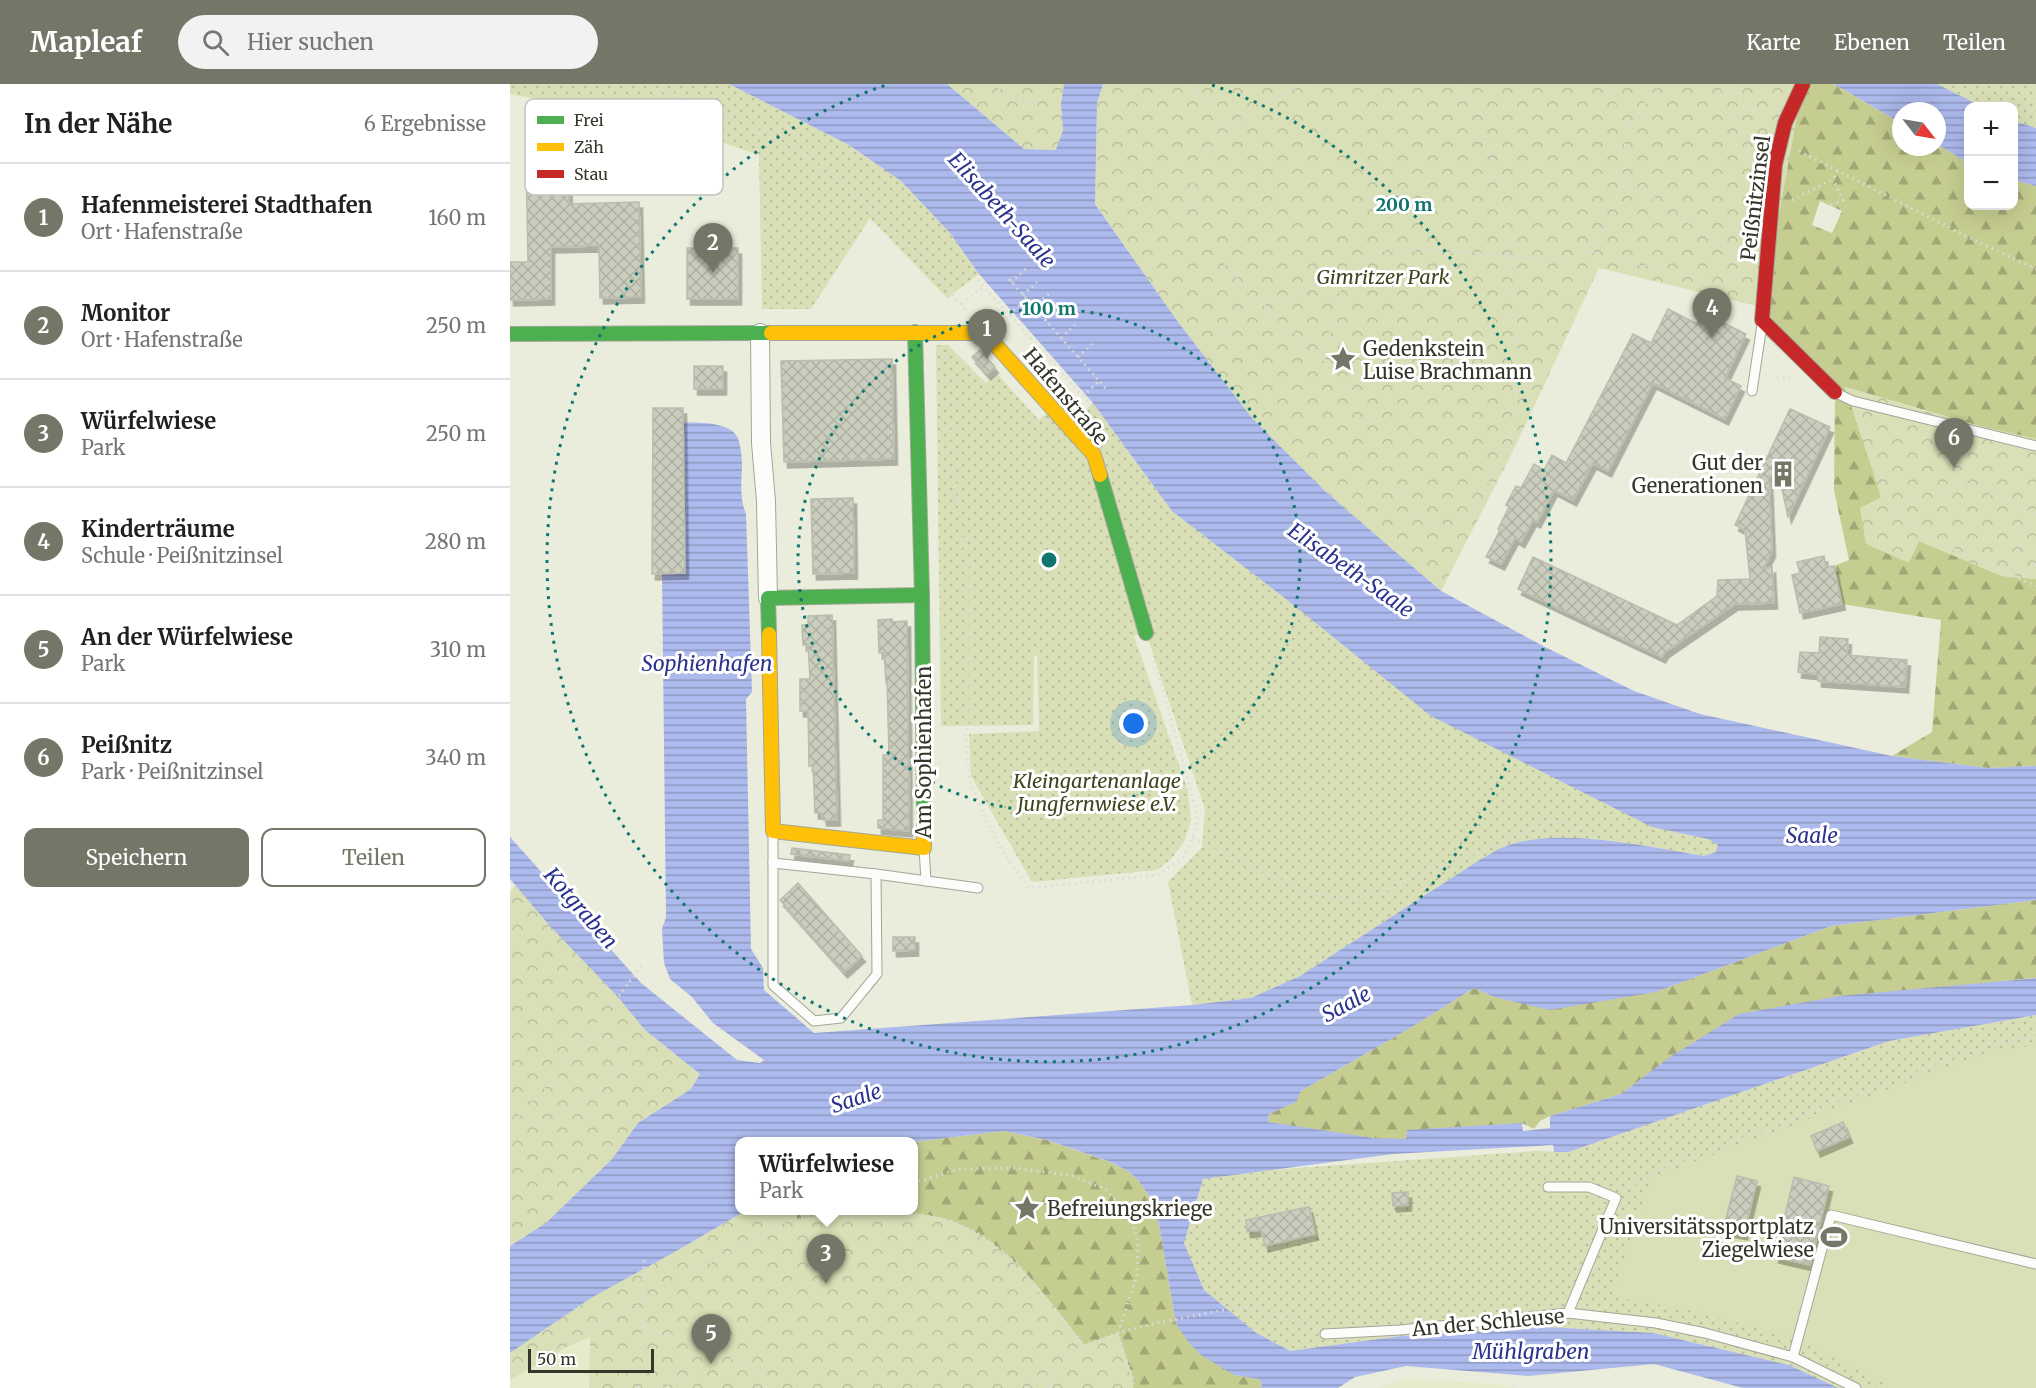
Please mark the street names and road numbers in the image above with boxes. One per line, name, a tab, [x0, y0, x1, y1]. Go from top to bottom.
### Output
street label: Peißnitzinsel	[1735, 134, 1775, 262]
street label: Hafenstraße	[1018, 343, 1114, 449]
street label: Am Sophienhafen	[911, 666, 936, 839]
street label: An der Schleuse	[1410, 1303, 1565, 1341]

